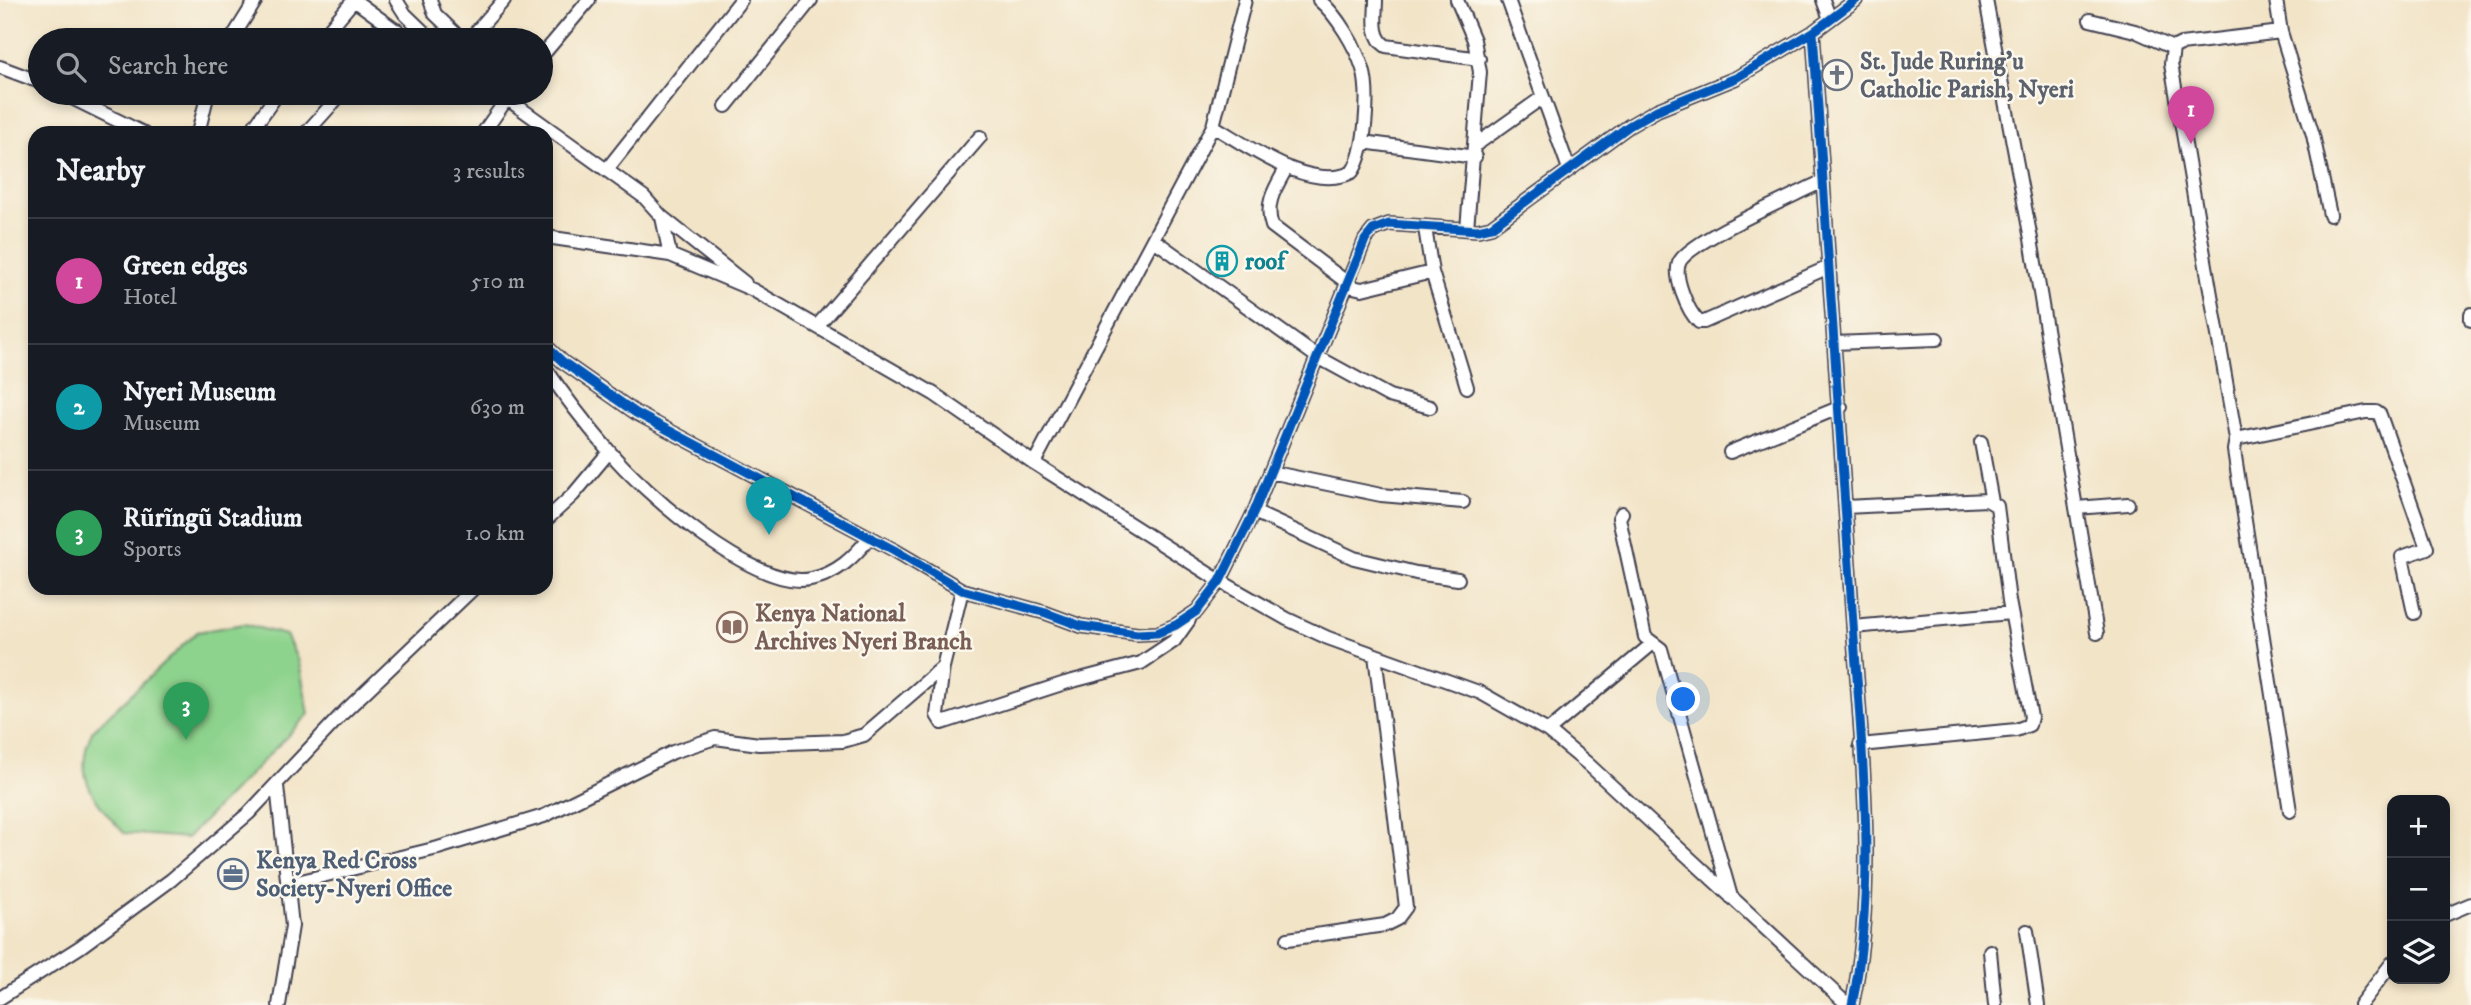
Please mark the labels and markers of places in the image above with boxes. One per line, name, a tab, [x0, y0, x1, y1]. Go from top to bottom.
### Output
place label: St. Jude Ruring'u Catholic Parish, Nyeri	[1860, 47, 2074, 105]
church icon: St. Jude Ruring'u Catholic Parish, Nyeri	[1820, 58, 1854, 92]
pin: 1	[2168, 86, 2214, 144]
building icon: roof	[1205, 244, 1239, 278]
place label: roof	[1245, 247, 1289, 277]
pin: 2	[746, 477, 792, 535]
place label: Kenya National Archives Nyeri Branch	[754, 599, 973, 657]
library icon: Kenya National Archives Nyeri Branch	[715, 610, 749, 644]
pin: 3	[163, 682, 209, 740]
place label: Kenya Red Cross Society-Nyeri Office	[256, 846, 452, 904]
office icon: Kenya Red Cross Society-Nyeri Office	[216, 857, 250, 891]

